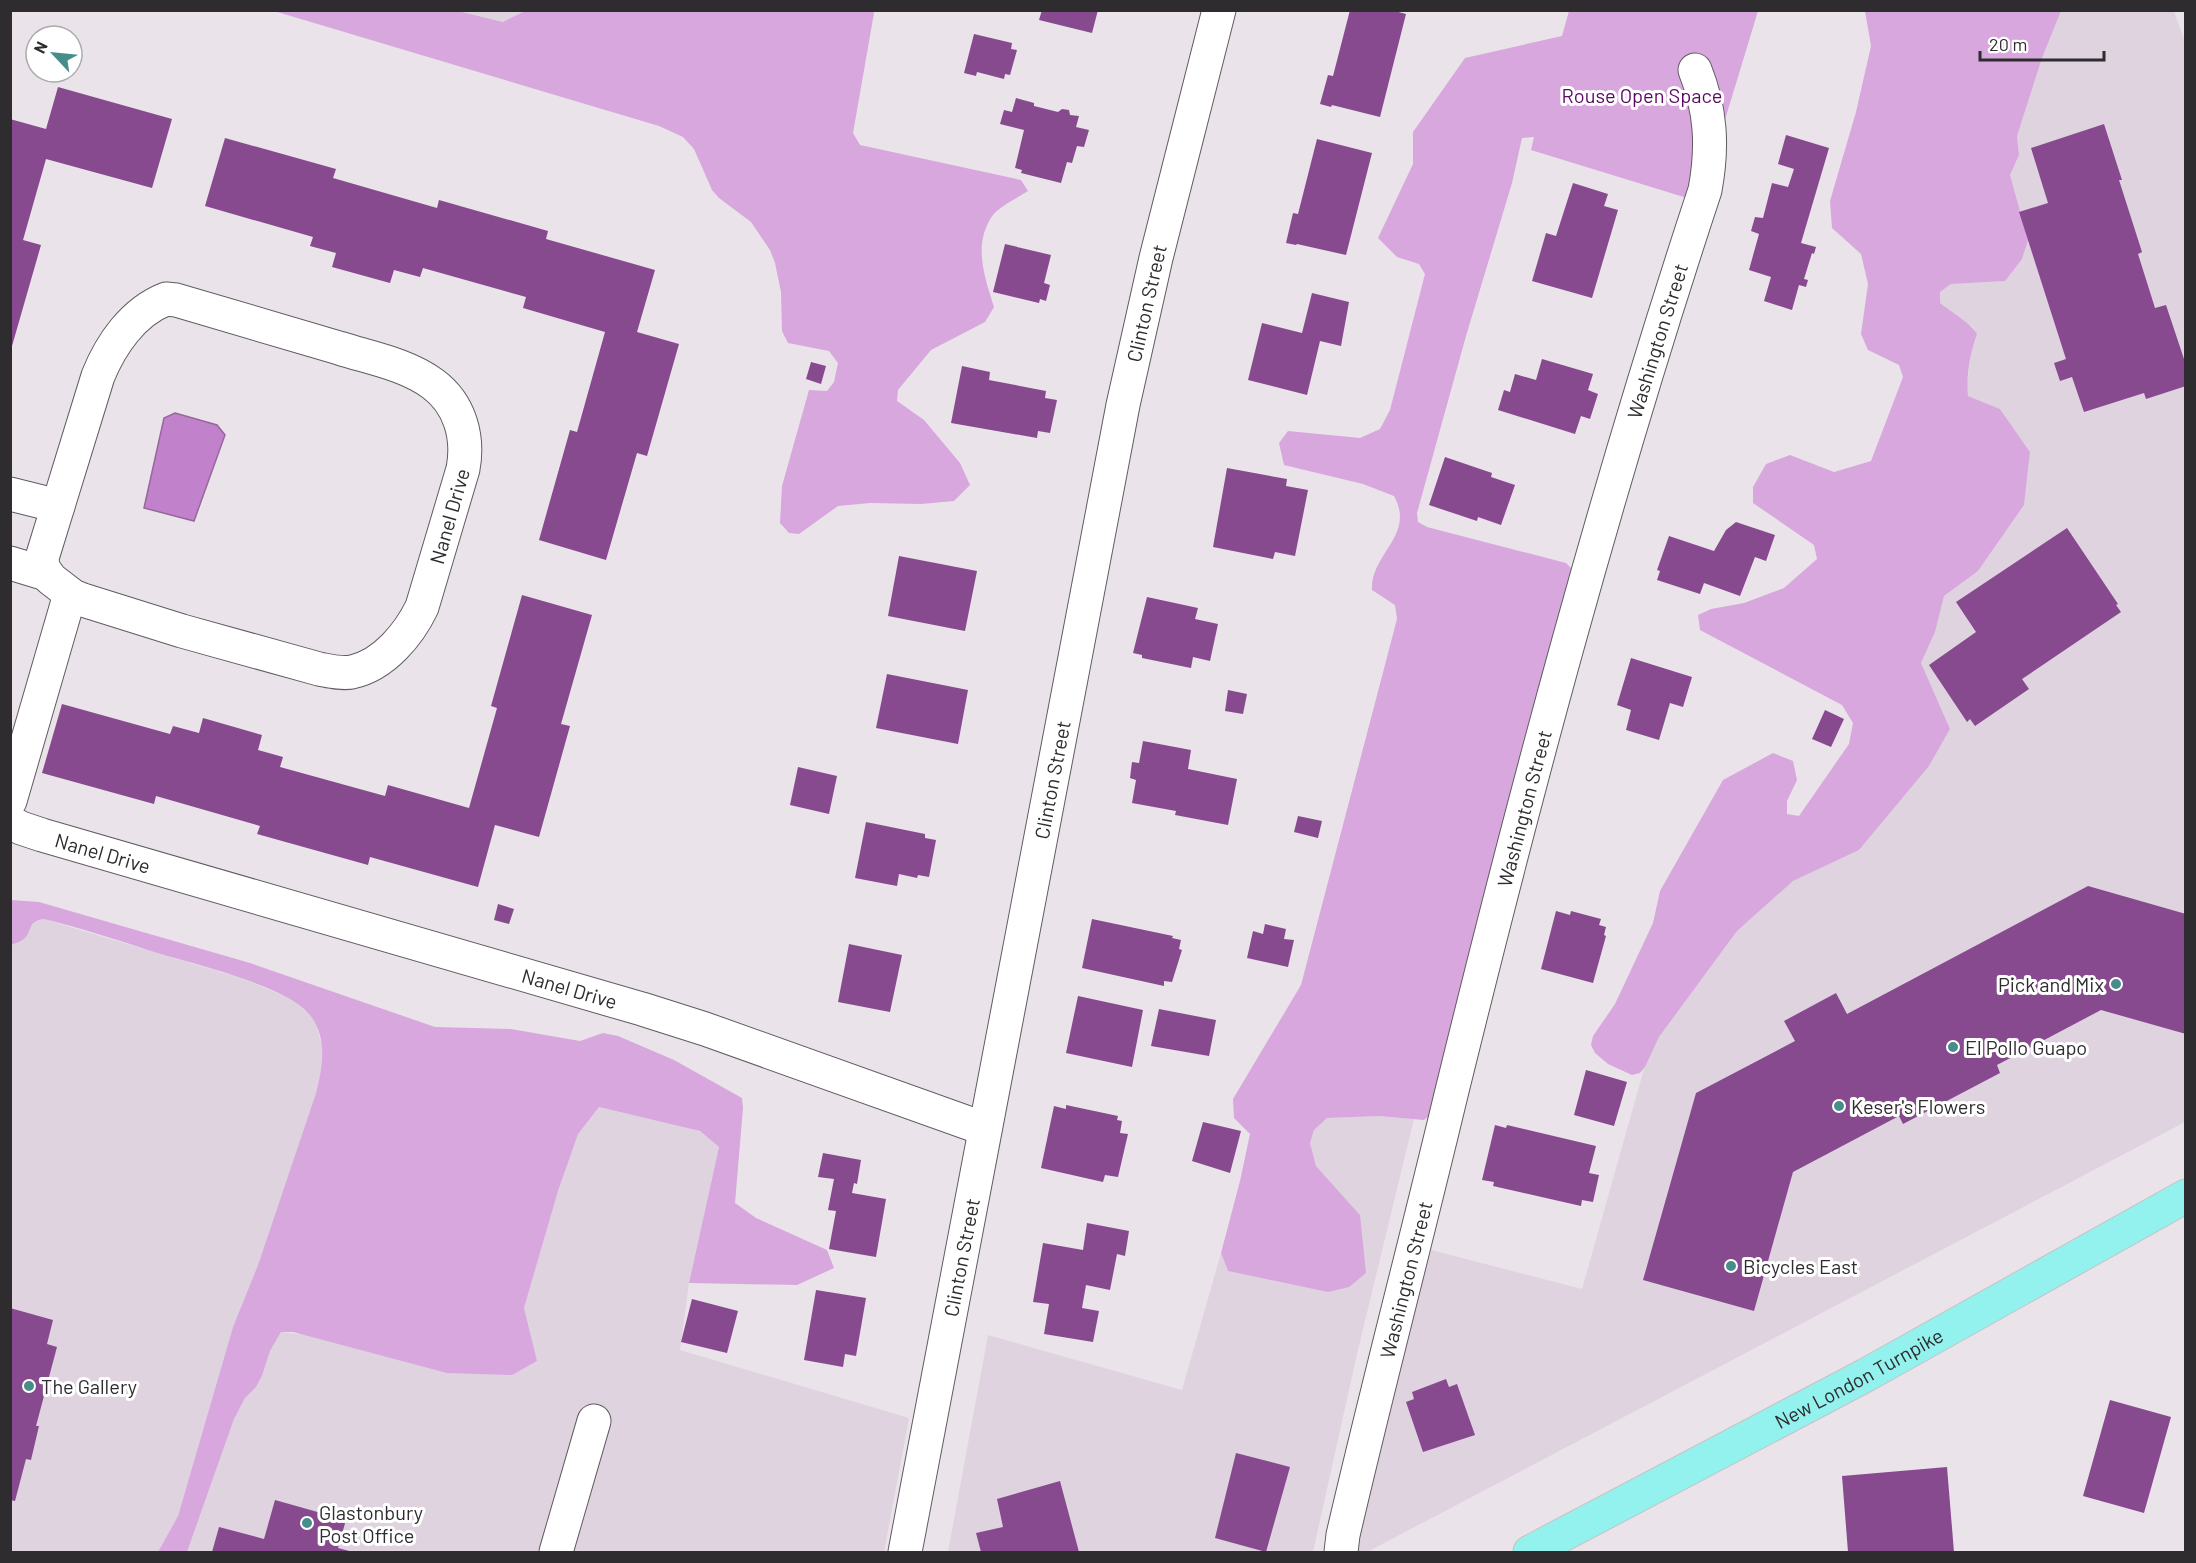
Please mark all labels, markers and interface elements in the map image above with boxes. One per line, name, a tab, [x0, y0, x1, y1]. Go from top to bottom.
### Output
north arrow	[24, 24, 84, 84]
scale bar	[1980, 24, 2104, 62]
text: 20 m	[1989, 33, 2027, 55]
text: N	[29, 38, 51, 56]
park label: Rouse Open Space	[1562, 83, 1722, 107]
street label: Clinton Street	[1121, 242, 1171, 364]
street label: Washington Street	[1622, 260, 1692, 421]
street label: Nanel Drive	[424, 465, 474, 567]
street label: Clinton Street	[1029, 719, 1075, 841]
street label: Washington Street	[1492, 727, 1556, 889]
street label: Nanel Drive	[52, 827, 153, 878]
street label: Nanel Drive	[519, 963, 620, 1013]
place label: Pick and Mix	[1998, 972, 2104, 996]
marker: Pick and Mix	[2109, 977, 2123, 991]
place label: El Pollo Guapo	[1965, 1035, 2087, 1059]
marker: El Pollo Guapo	[1946, 1040, 1960, 1054]
place label: Keser's Flowers	[1851, 1094, 1985, 1118]
marker: Keser's Flowers	[1832, 1099, 1846, 1113]
street label: Clinton Street	[938, 1196, 984, 1318]
street label: Washington Street	[1374, 1199, 1437, 1361]
place label: Bicycles East	[1743, 1254, 1858, 1278]
marker: Bicycles East	[1724, 1259, 1738, 1273]
street label: New London Turnpike	[1771, 1323, 1947, 1433]
place label: The Gallery	[41, 1374, 137, 1398]
marker: The Gallery	[22, 1379, 36, 1393]
place label: Glastonbury Post Office	[319, 1500, 423, 1547]
marker: Glastonbury Post Office	[300, 1516, 314, 1530]

